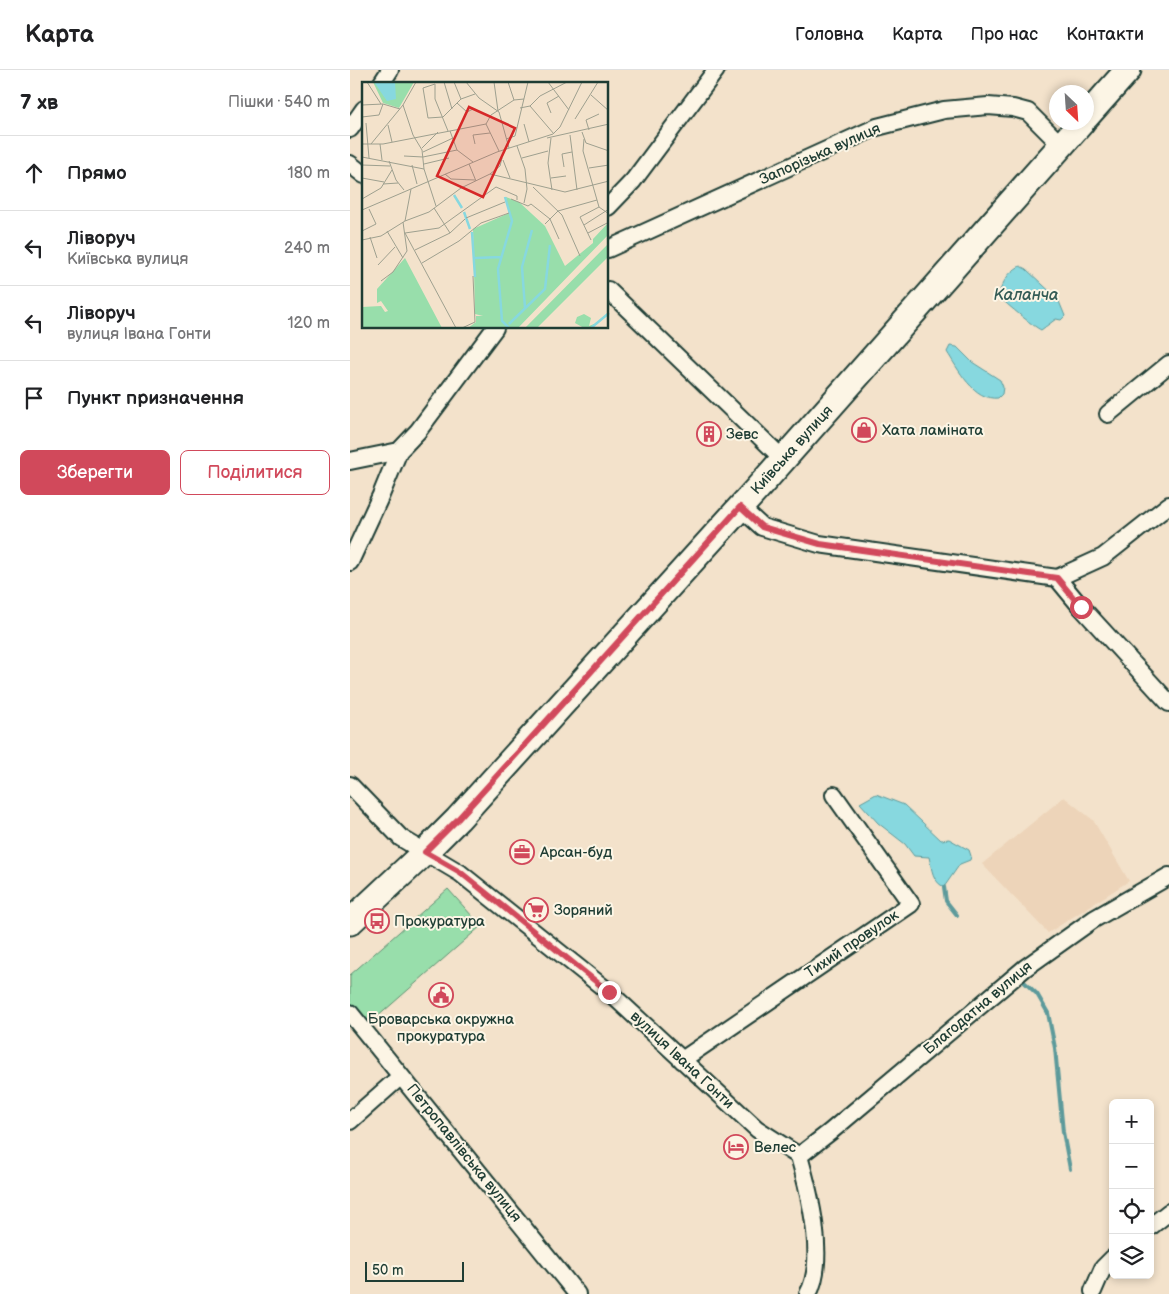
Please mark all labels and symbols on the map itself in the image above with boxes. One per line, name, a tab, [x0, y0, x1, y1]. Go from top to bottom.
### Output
inset map	[362, 82, 609, 329]
north arrow	[1049, 85, 1094, 130]
street label: Запорізька вулиця	[757, 119, 883, 189]
water label: Каланча	[993, 286, 1059, 305]
street label: Київська вулиця	[747, 401, 837, 499]
shop icon: Хата ламіната	[851, 417, 877, 443]
building icon: Зевс	[696, 421, 722, 447]
place label: Хата ламіната	[882, 421, 984, 440]
place label: Зевс	[726, 425, 759, 444]
route start	[1070, 596, 1093, 619]
office icon: Арсан-буд	[509, 839, 535, 865]
place label: Арсан-буд	[539, 843, 612, 862]
supermarket icon: Зоряний	[523, 897, 549, 923]
place label: Зоряний	[554, 901, 613, 920]
street label: Тихий провулок	[802, 906, 902, 982]
bus stop icon: Прокуратура	[364, 908, 390, 934]
place label: Прокуратура	[394, 912, 485, 931]
street label: Благодатна вулиця	[920, 957, 1036, 1059]
route end	[598, 981, 621, 1004]
public building icon: Броварська окружна прокуратура	[428, 982, 454, 1008]
street label: вулиця Івана Гонти	[626, 1007, 738, 1113]
place label: Броварська окружна прокуратура	[368, 1010, 514, 1046]
street label: Петропавлівська вулиця	[402, 1080, 526, 1226]
hotel icon: Велес	[723, 1134, 749, 1160]
place label: Велес	[754, 1138, 797, 1157]
scale bar	[365, 1259, 464, 1282]

